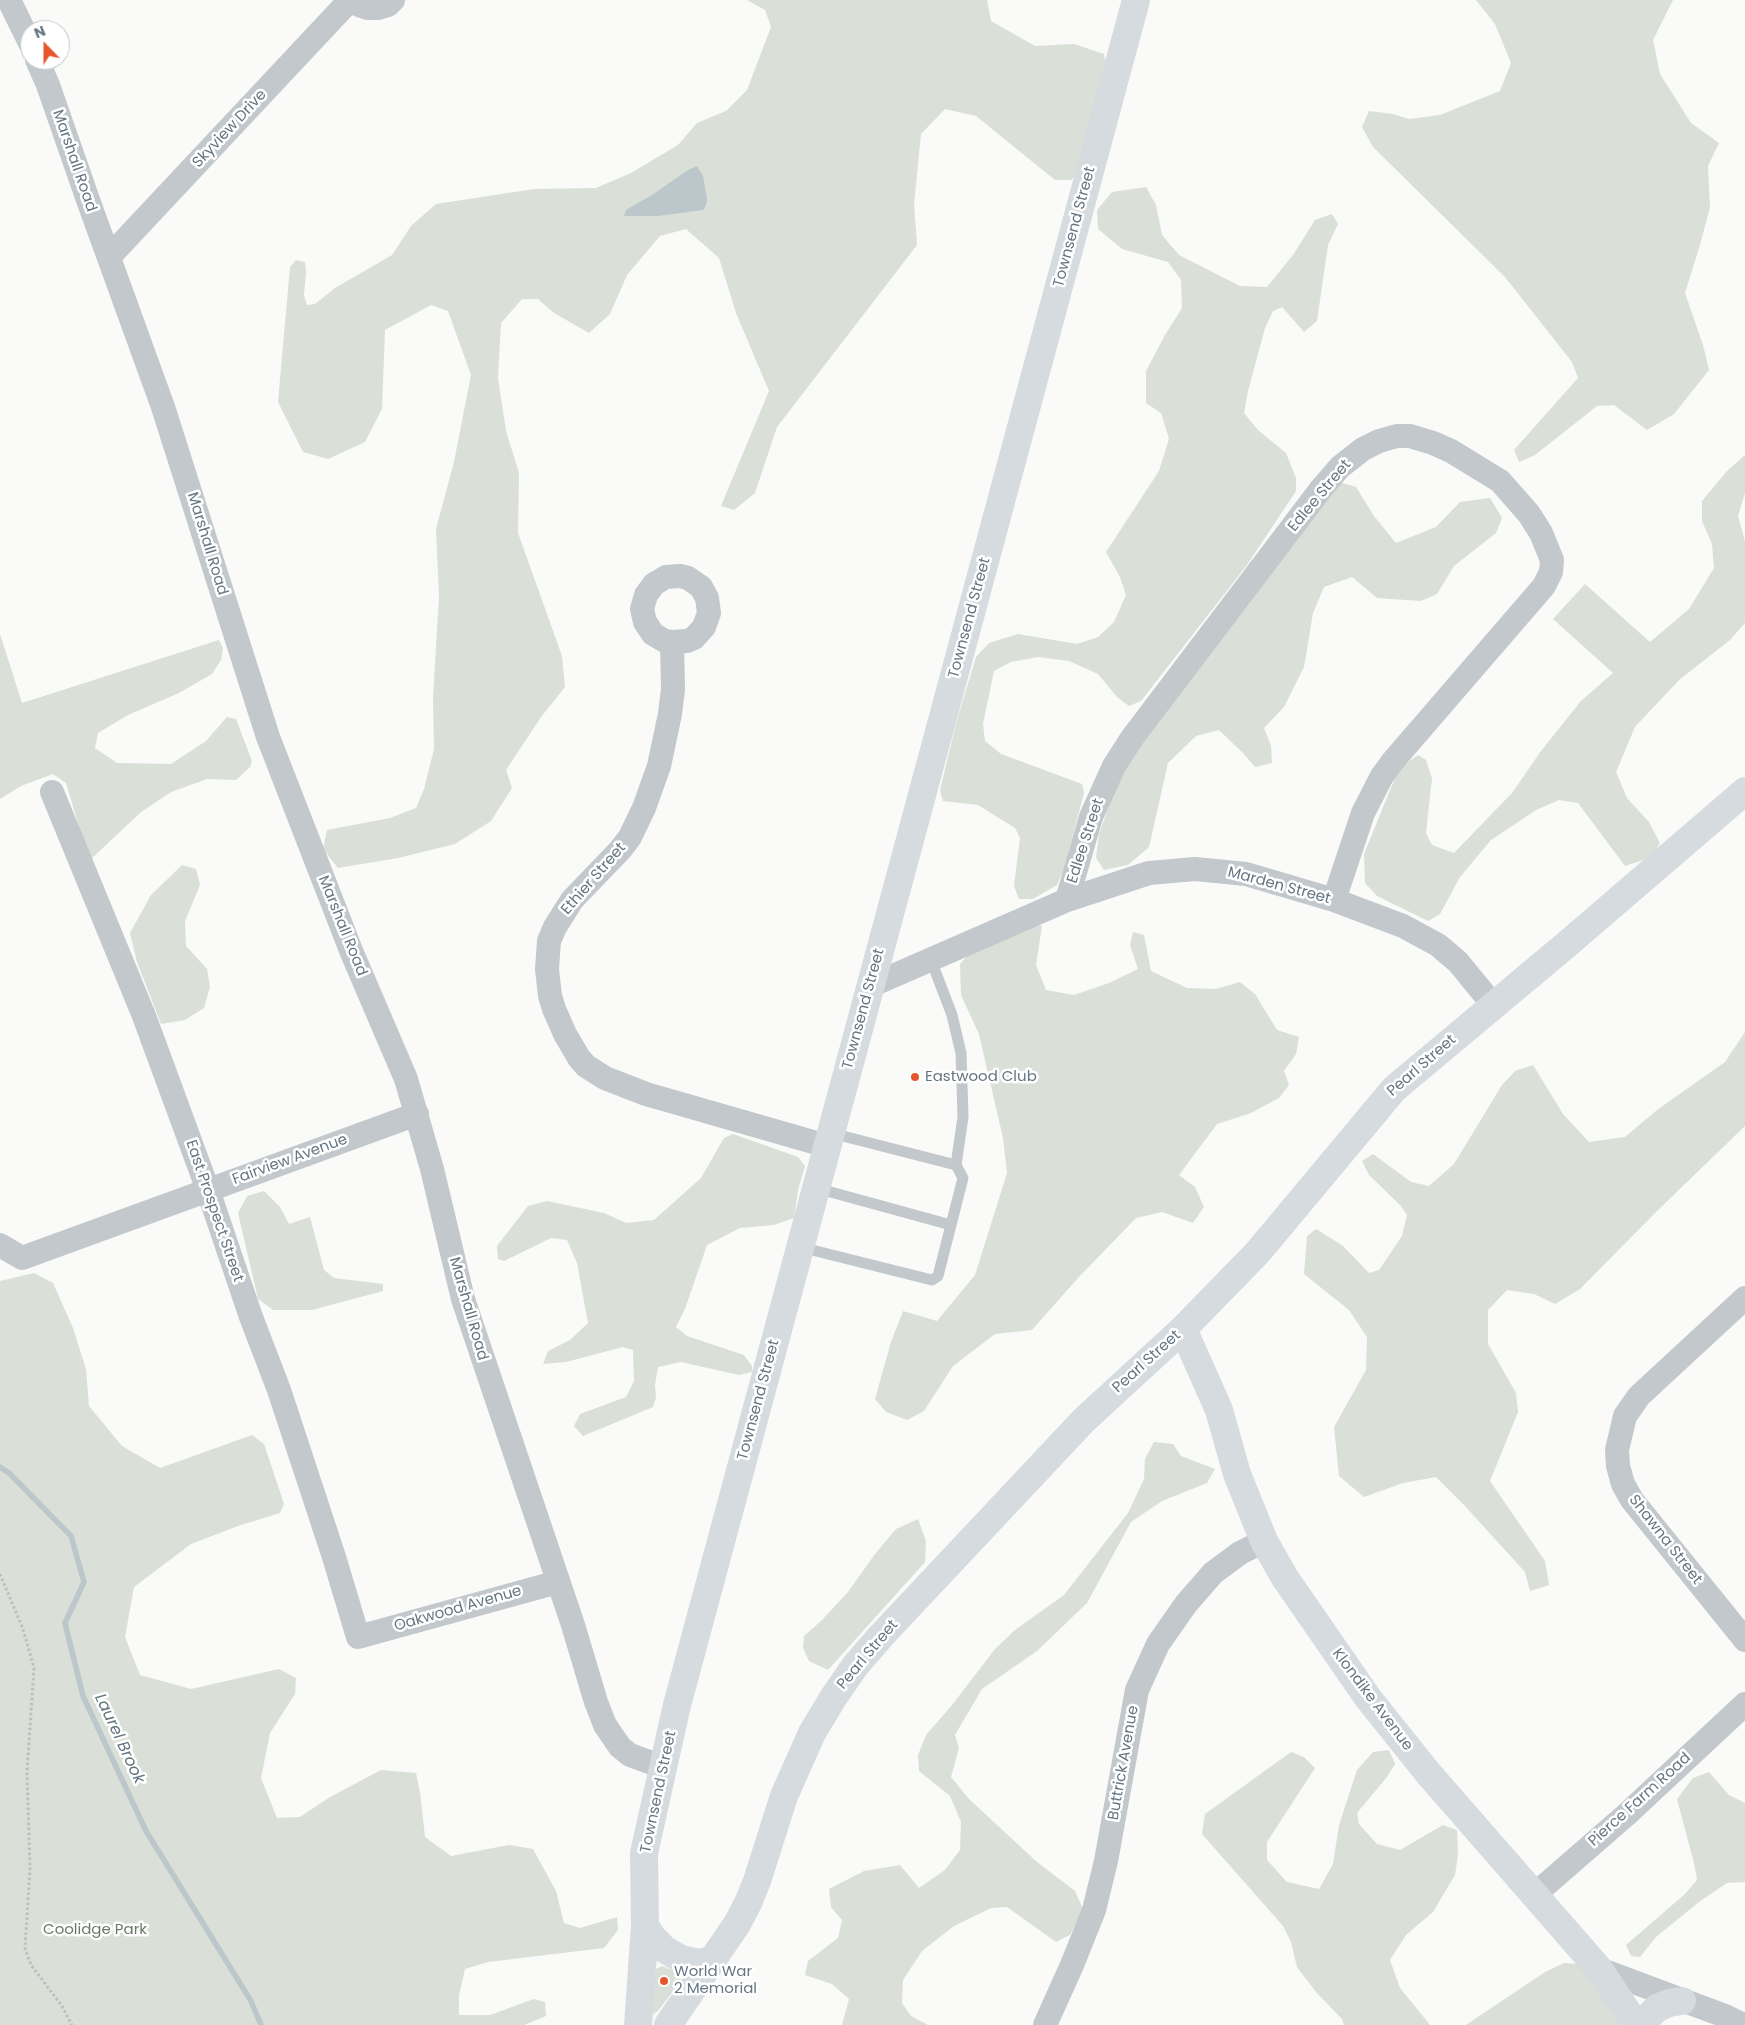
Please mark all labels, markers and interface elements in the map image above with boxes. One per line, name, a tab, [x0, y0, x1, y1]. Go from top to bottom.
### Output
north arrow	[20, 20, 70, 70]
text: N	[31, 21, 48, 43]
street label: Skyview Drive	[189, 86, 271, 172]
street label: Marshall Road	[48, 108, 100, 214]
street label: Townsend Street	[1050, 165, 1100, 289]
street label: Edlee Street	[1285, 456, 1355, 536]
street label: Marshall Road	[183, 490, 231, 598]
street label: Townsend Street	[945, 556, 995, 680]
street label: Edlee Street	[1064, 796, 1108, 886]
street label: Ethier Street	[558, 839, 630, 919]
street label: Marden Street	[1226, 864, 1332, 908]
street label: Marshall Road	[314, 873, 370, 979]
street label: Townsend Street	[839, 947, 889, 1071]
street label: Pearl Street	[1384, 1031, 1460, 1101]
place label: Eastwood Club	[925, 1068, 1037, 1086]
marker: Eastwood Club	[909, 1071, 921, 1083]
street label: Fairview Avenue	[230, 1131, 350, 1189]
street label: East Prospect Street	[181, 1138, 247, 1284]
street label: Marshall Road	[445, 1255, 491, 1363]
street label: Pearl Street	[1109, 1327, 1185, 1397]
street label: Townsend Street	[734, 1338, 784, 1462]
street label: Shawna Street	[1625, 1492, 1705, 1588]
street label: Oakwood Avenue	[392, 1582, 524, 1636]
street label: Pearl Street	[834, 1617, 902, 1693]
street label: Klondike Avenue	[1328, 1645, 1416, 1755]
water label: Laurel Brook	[90, 1691, 148, 1787]
street label: Buttrick Avenue	[1105, 1704, 1143, 1822]
street label: Townsend Street	[637, 1729, 681, 1855]
street label: Pierce Farm Road	[1585, 1749, 1695, 1851]
park label: Coolidge Park	[43, 1921, 147, 1939]
place label: World War 2 Memorial	[674, 1963, 757, 1998]
marker: World War 2 Memorial	[658, 1975, 670, 1987]

